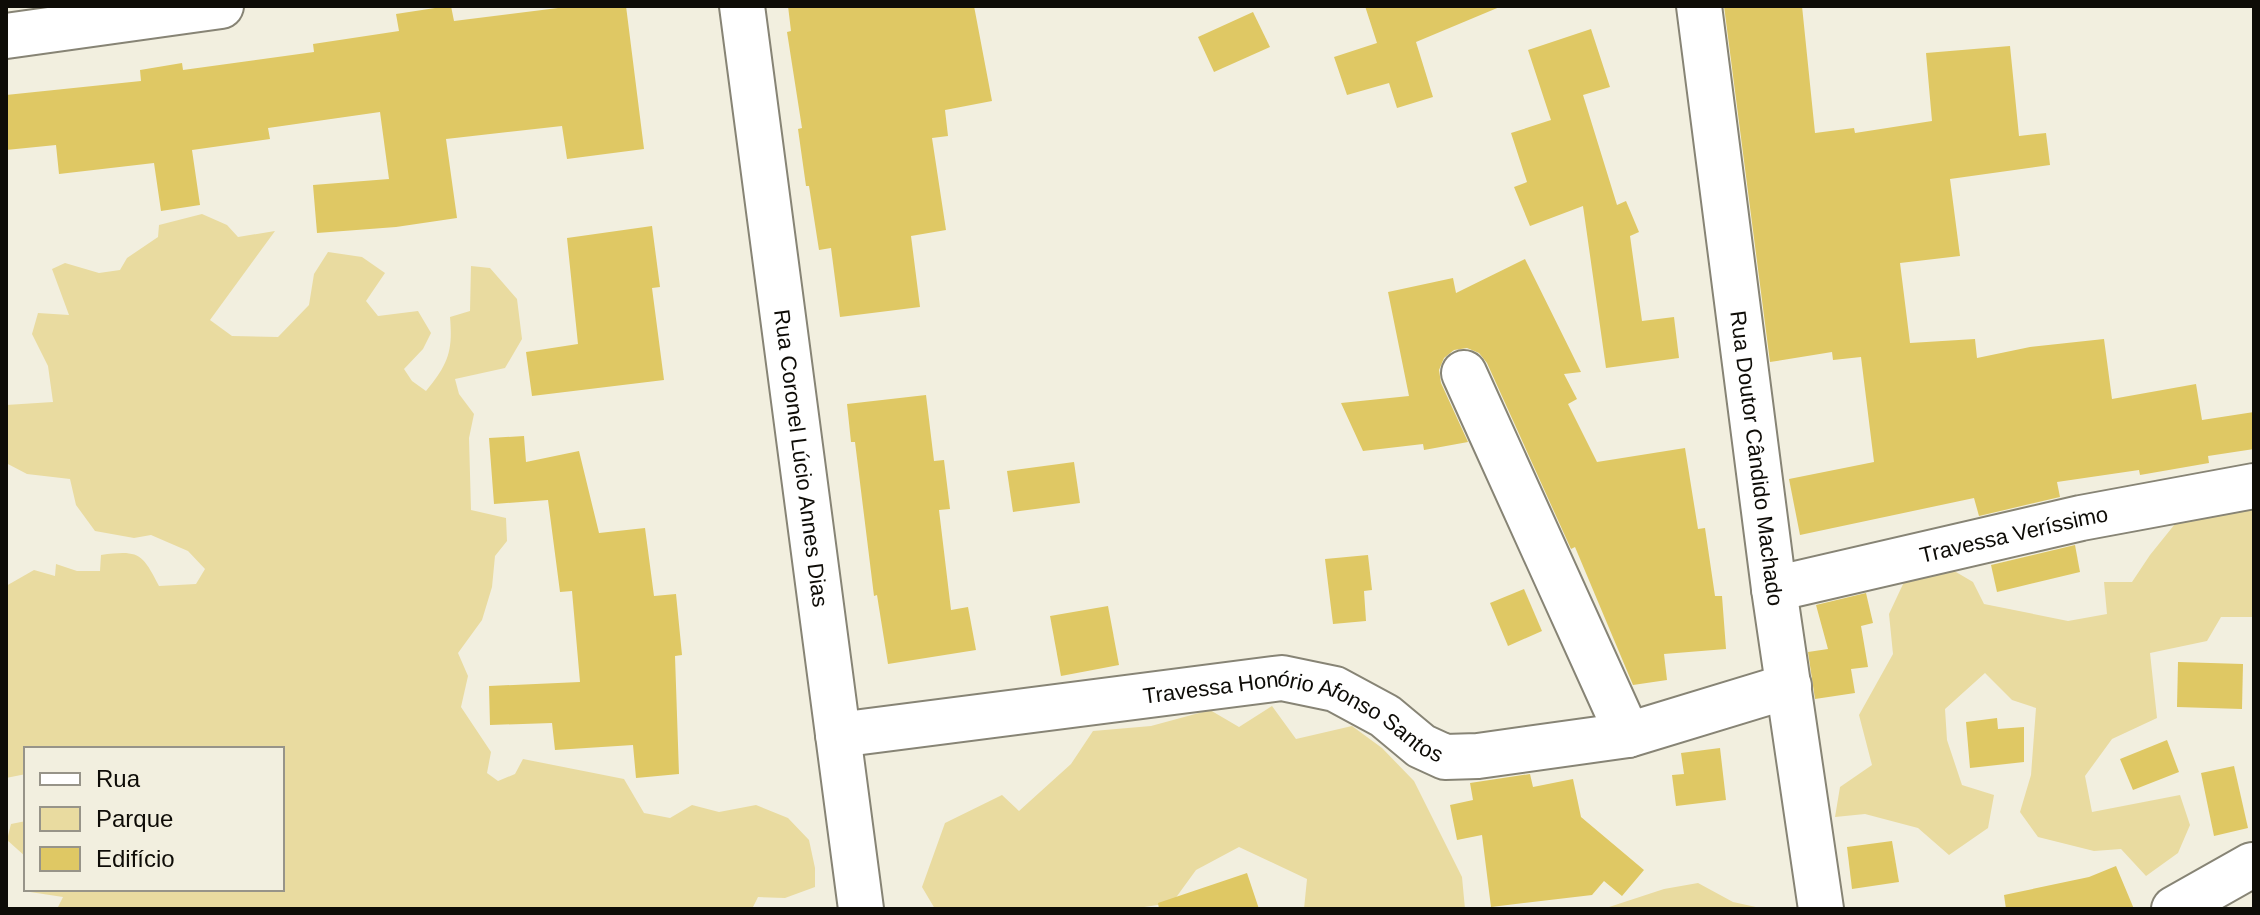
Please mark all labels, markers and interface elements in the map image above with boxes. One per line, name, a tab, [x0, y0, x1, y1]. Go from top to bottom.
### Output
street label: Rua Coronel Lúcio Annes Dias	[769, 308, 833, 608]
street label: Rua Doutor Cândido Machado	[1725, 309, 1788, 608]
street label: Travessa Veríssimo	[1917, 501, 2110, 568]
street label: Travessa Honório Afonso Santos	[1141, 665, 1447, 767]
legend	[24, 747, 284, 891]
text: Rua	[96, 765, 141, 792]
text: Parque	[96, 805, 173, 832]
text: Edifício	[96, 845, 175, 872]

